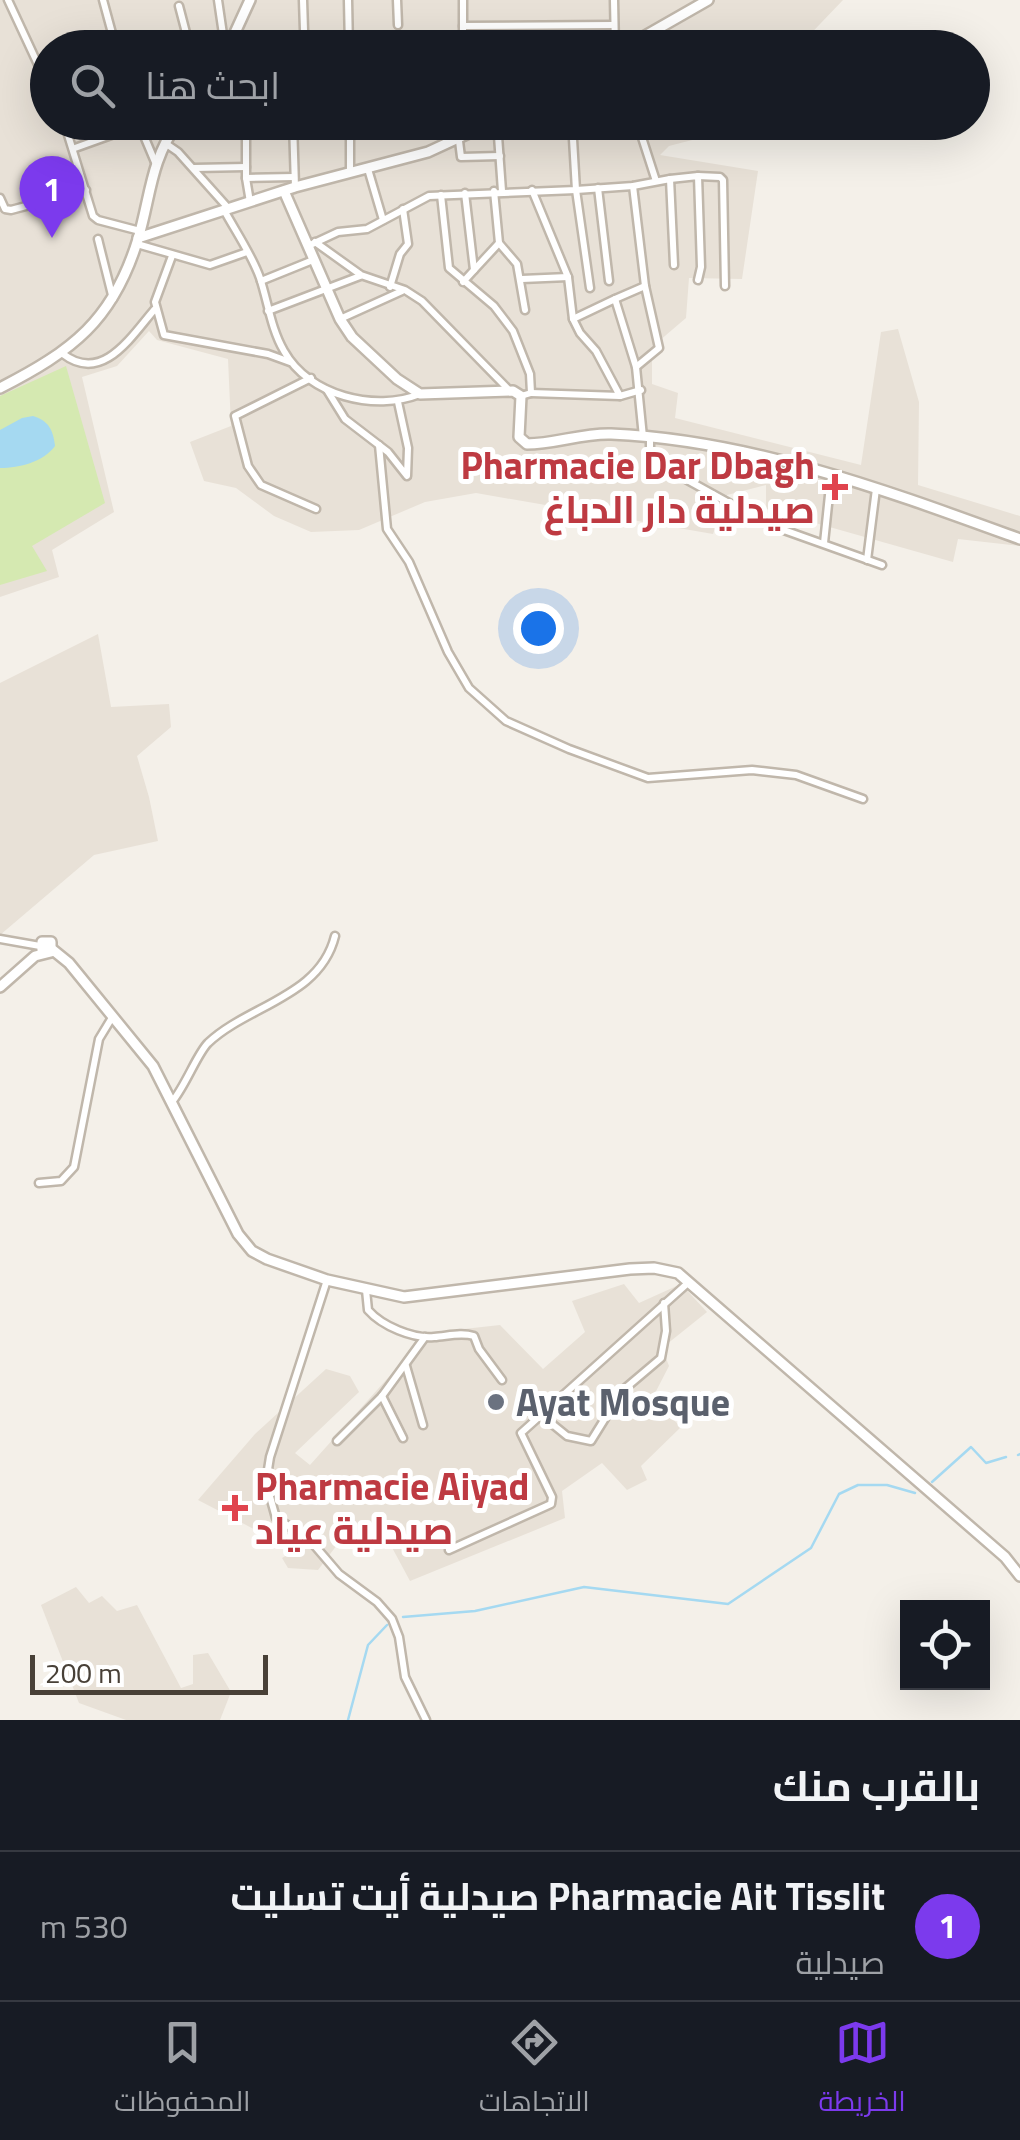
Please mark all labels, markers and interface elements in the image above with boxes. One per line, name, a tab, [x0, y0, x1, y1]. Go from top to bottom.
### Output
search box	[30, 30, 990, 140]
text: ابحث هنا	[145, 56, 280, 114]
icon: search	[65, 58, 120, 113]
pin: 1	[20, 156, 84, 238]
place label: Pharmacie Dar Dbagh صيدلية دار الدباغ	[460, 436, 815, 538]
marker: Pharmacie Dar Dbagh صيدلية دار الدباغ	[824, 476, 846, 498]
your location	[513, 603, 564, 654]
place label: Ayat Mosque	[516, 1373, 730, 1431]
marker: Ayat Mosque	[485, 1391, 507, 1413]
place label: Pharmacie Aiyad صيدلية عياد	[255, 1457, 529, 1559]
marker: Pharmacie Aiyad صيدلية عياد	[224, 1497, 246, 1519]
map controls	[900, 1600, 990, 1690]
button: locate	[900, 1600, 990, 1690]
scale bar	[30, 1650, 268, 1694]
text: 200 m	[45, 1651, 122, 1694]
text: بالقرب منك	[773, 1753, 980, 1817]
text: Pharmacie Ait Tisslit صيدلية أيت تسليت	[231, 1867, 885, 1925]
text: 530 m	[40, 1902, 128, 1950]
text: 1	[939, 1902, 956, 1950]
text: صيدلية	[796, 1938, 885, 1986]
tab: المحفوظات	[114, 2015, 251, 2127]
tab: الاتجاهات	[479, 2015, 590, 2127]
tab: الخريطة	[818, 2015, 906, 2127]

